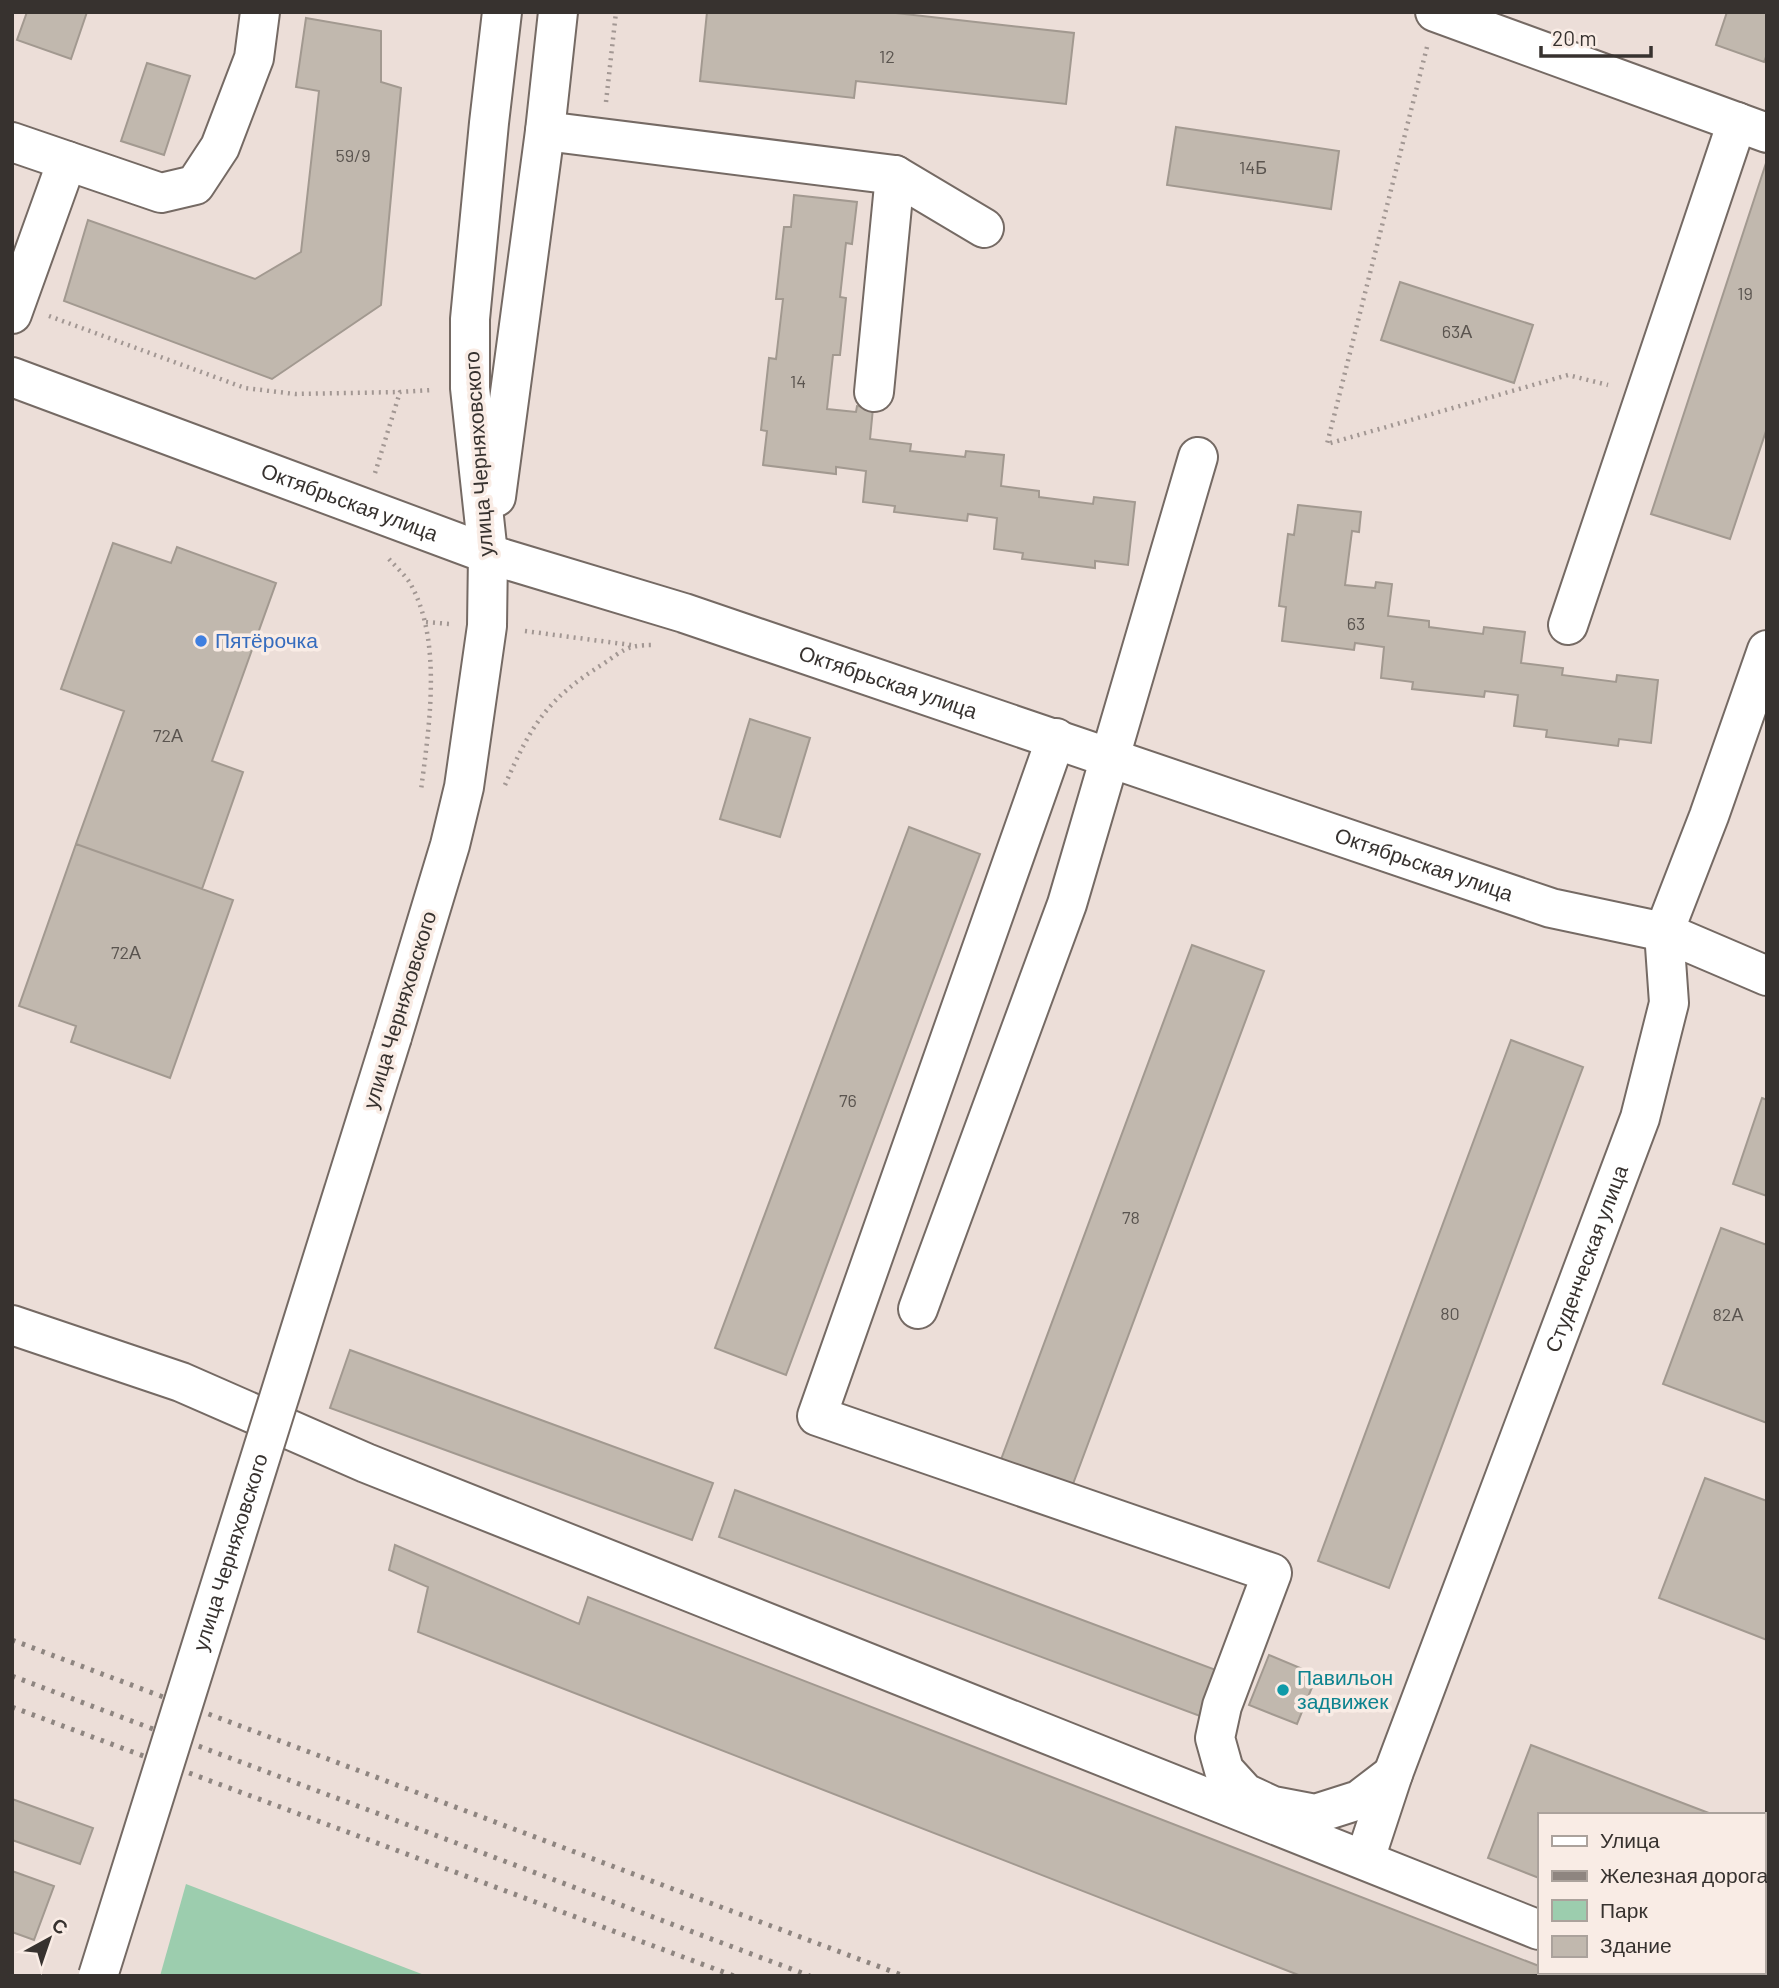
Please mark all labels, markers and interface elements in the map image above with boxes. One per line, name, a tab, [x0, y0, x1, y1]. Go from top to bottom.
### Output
scale bar	[1541, 14, 1651, 58]
text: 20 m	[1552, 25, 1597, 50]
house number: 12	[879, 45, 895, 67]
house number: 59/9	[335, 144, 371, 166]
house number: 14Б	[1239, 156, 1267, 178]
house number: 19	[1737, 282, 1753, 304]
house number: 63А	[1442, 320, 1472, 342]
street label: улица Черняховского	[458, 351, 497, 558]
house number: 14	[790, 370, 806, 392]
street label: Октябрьская улица	[258, 457, 442, 545]
house number: 63	[1347, 612, 1365, 634]
place label: Пятёрочка	[215, 627, 318, 652]
marker: Пятёрочка	[193, 633, 209, 649]
street label: Октябрьская улица	[796, 639, 981, 723]
house number: 72А	[153, 724, 183, 746]
street label: Октябрьская улица	[1332, 821, 1517, 905]
street label: улица Черняховского	[357, 908, 441, 1112]
house number: 72А	[111, 941, 141, 963]
house number: 76	[839, 1089, 857, 1111]
street label: Студенческая улица	[1539, 1161, 1632, 1355]
house number: 78	[1122, 1206, 1140, 1228]
house number: 80	[1440, 1302, 1460, 1324]
house number: 82А	[1712, 1303, 1744, 1325]
street label: улица Черняховского	[187, 1450, 272, 1654]
place label: Павильон задвижек	[1297, 1664, 1393, 1713]
marker: Павильон задвижек	[1275, 1682, 1291, 1698]
legend	[1538, 1813, 1765, 1974]
text: Улица	[1600, 1827, 1660, 1852]
text: Железная дорога	[1600, 1862, 1769, 1887]
text: Парк	[1600, 1897, 1648, 1922]
north arrow	[14, 1904, 84, 1974]
text: С	[48, 1912, 73, 1939]
text: Здание	[1600, 1932, 1672, 1957]

